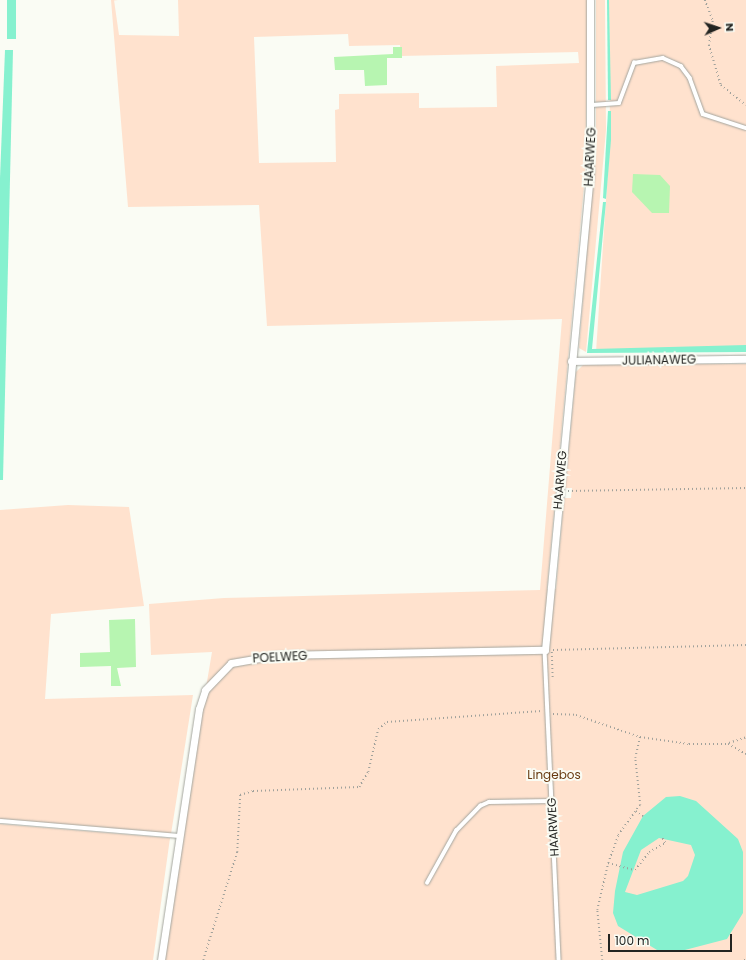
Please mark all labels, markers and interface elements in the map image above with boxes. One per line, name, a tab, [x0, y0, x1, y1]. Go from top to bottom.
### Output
north arrow	[698, 8, 738, 48]
text: N	[722, 23, 738, 32]
street label: HAARWEG	[581, 127, 599, 187]
street label: JULIANAWEG	[622, 352, 696, 368]
street label: HAARWEG	[550, 450, 570, 510]
street label: POELWEG	[252, 648, 308, 666]
park label: Lingebos	[527, 768, 581, 782]
street label: HAARWEG	[544, 797, 562, 857]
scale bar	[610, 926, 734, 952]
text: 100 m	[615, 932, 649, 949]

